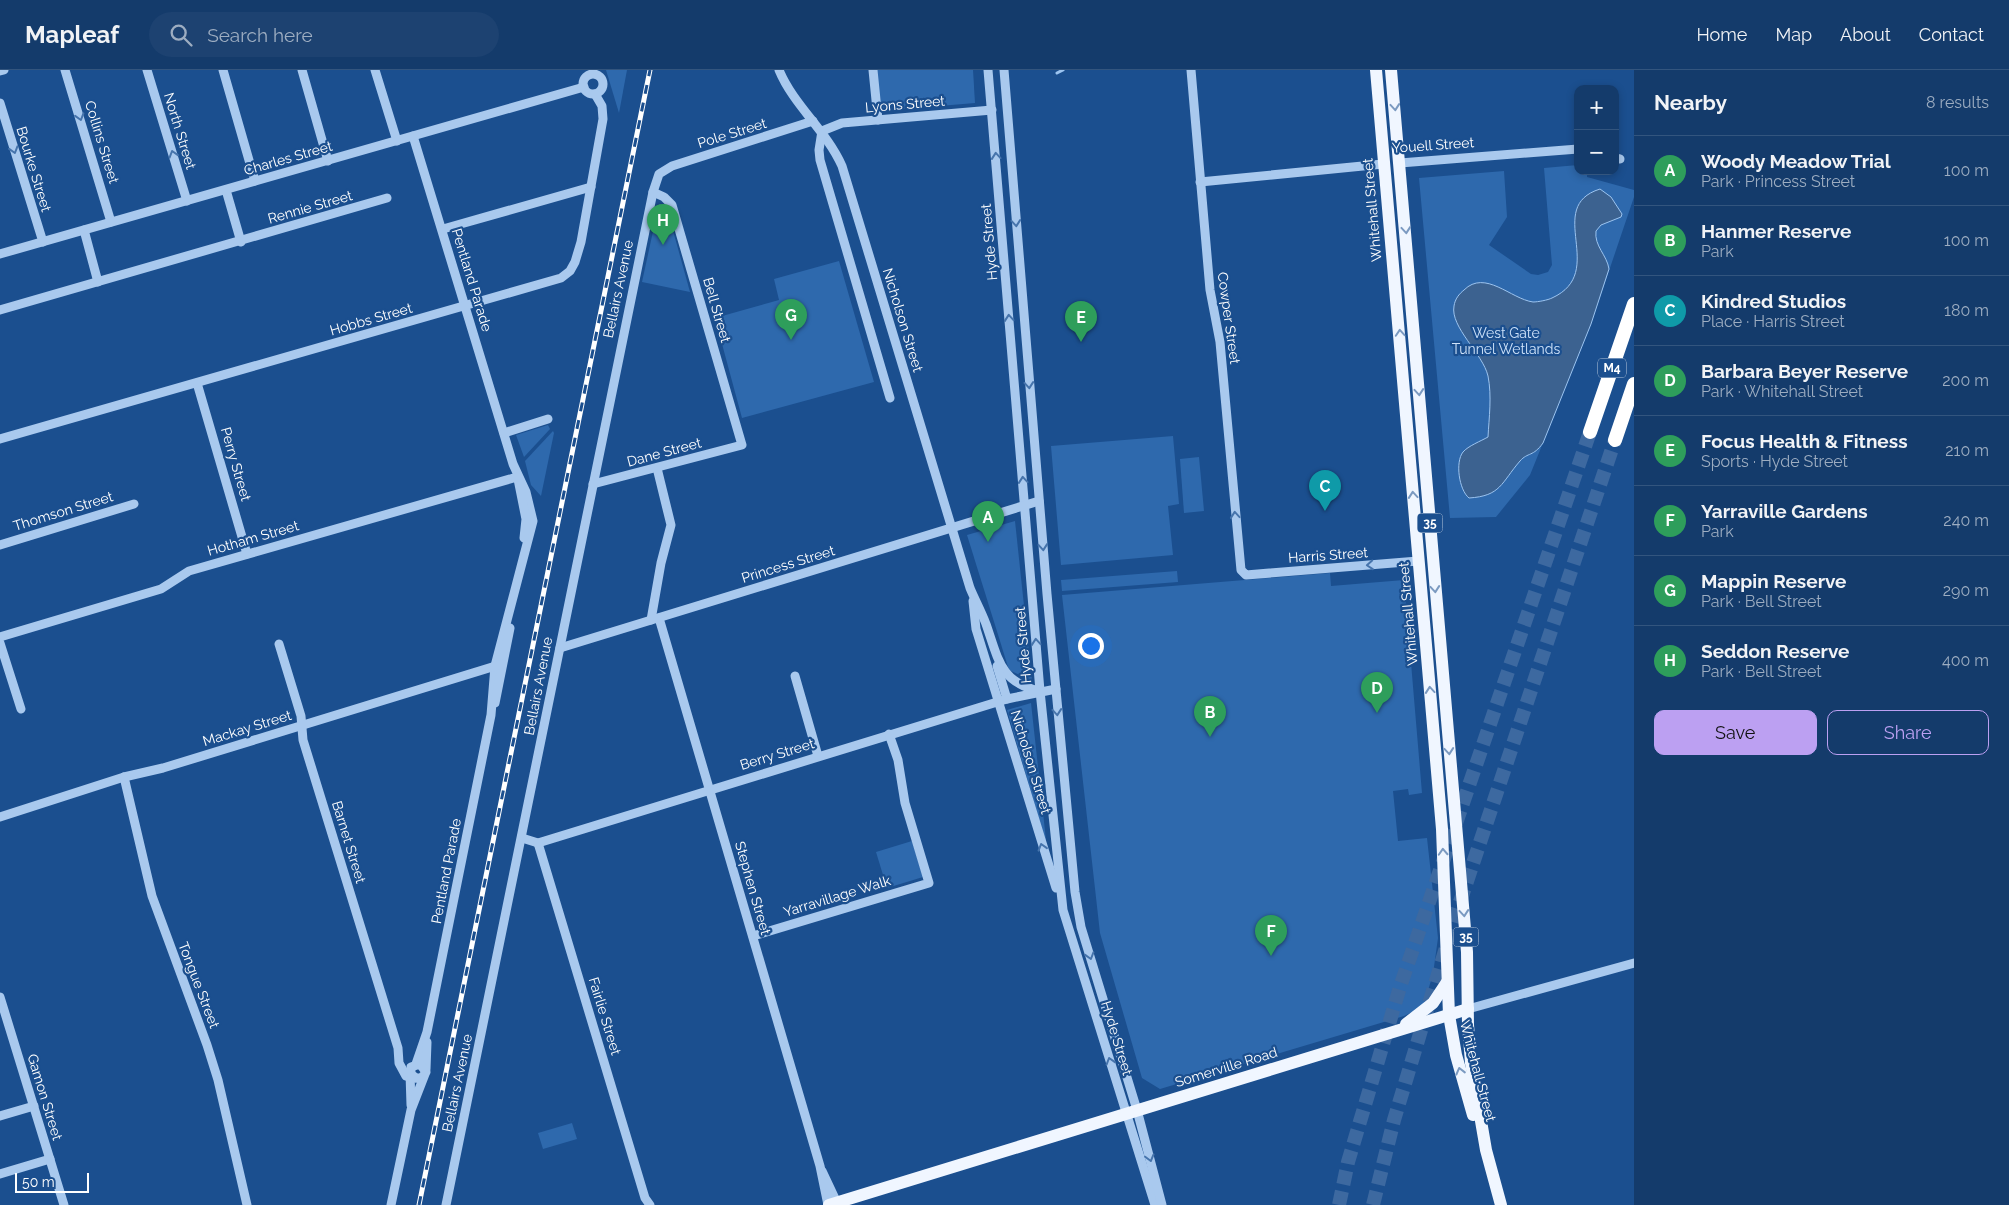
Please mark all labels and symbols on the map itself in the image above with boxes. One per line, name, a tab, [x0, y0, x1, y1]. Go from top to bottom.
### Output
street label: North Street	[161, 91, 199, 171]
street label: Lyons Street	[864, 93, 946, 115]
street label: Collins Street	[82, 99, 122, 186]
one-way arrow	[1389, 103, 1400, 111]
one-way arrow	[74, 112, 84, 120]
street label: Pole Street	[696, 115, 769, 151]
street label: Bourke Street	[13, 124, 55, 214]
street label: Youell Street	[1391, 134, 1475, 156]
street label: Charles Street	[242, 138, 334, 178]
one-way arrow	[9, 145, 19, 153]
one-way arrow	[169, 151, 179, 159]
one-way arrow	[990, 152, 1001, 160]
street label: Whitehall Street	[1359, 157, 1385, 263]
street label: Rennie Street	[266, 187, 354, 227]
street label: Hyde Street	[978, 203, 1000, 281]
pin: H	[647, 204, 679, 245]
one-way arrow	[1010, 220, 1021, 228]
street label: Pentland Parade	[449, 226, 495, 334]
one-way arrow	[1400, 227, 1411, 235]
street label: Bellairs Avenue	[600, 239, 636, 339]
street label: Nicholson Street	[880, 266, 926, 374]
street label: Cowper Street	[1215, 271, 1243, 365]
street label: Bell Street	[700, 276, 734, 345]
pin: G	[775, 299, 807, 340]
street label: Hobbs Street	[328, 300, 414, 338]
pin: E	[1065, 301, 1097, 342]
one-way arrow	[1004, 314, 1015, 322]
park label: West Gate Tunnel Wetlands	[1452, 325, 1560, 357]
one-way arrow	[1394, 329, 1405, 337]
road number: M4	[1598, 358, 1626, 378]
one-way arrow	[1023, 382, 1034, 390]
one-way arrow	[1413, 389, 1424, 397]
street label: Perry Street	[218, 425, 254, 503]
street label: Dane Street	[625, 434, 703, 470]
pin: C	[1309, 470, 1341, 511]
one-way arrow	[1018, 476, 1029, 484]
street label: Thomson Street	[11, 488, 115, 534]
one-way arrow	[1408, 491, 1419, 499]
pin: A	[972, 501, 1004, 542]
one-way arrow	[1230, 510, 1241, 518]
road number: 35	[1418, 513, 1442, 532]
street label: Hotham Street	[206, 517, 301, 559]
street label: Princess Street	[739, 542, 837, 586]
one-way arrow	[1037, 543, 1048, 551]
street label: Harris Street	[1288, 544, 1369, 566]
one-way arrow	[1366, 559, 1374, 570]
street label: Whitehall Street	[1395, 561, 1421, 667]
one-way arrow	[1430, 585, 1441, 593]
street label: Hyde Street	[1012, 606, 1034, 684]
your location	[1078, 633, 1104, 659]
street label: Bellairs Avenue	[521, 635, 555, 737]
one-way arrow	[1031, 638, 1042, 646]
pin: D	[1361, 672, 1393, 713]
one-way arrow	[1424, 686, 1435, 694]
pin: B	[1194, 696, 1226, 737]
street label: Mackay Street	[201, 707, 294, 749]
street label: Nicholson Street	[1008, 708, 1054, 816]
one-way arrow	[1052, 709, 1063, 717]
street label: Berry Street	[738, 735, 816, 773]
one-way arrow	[1444, 747, 1455, 755]
street label: Barnet Street	[329, 799, 369, 885]
street label: Pentland Parade	[428, 817, 464, 925]
street label: Stephen Street	[732, 839, 774, 937]
one-way arrow	[1038, 843, 1048, 851]
one-way arrow	[1438, 847, 1449, 855]
street label: Yarravillage Walk	[782, 872, 893, 920]
one-way arrow	[1458, 910, 1469, 918]
pin: F	[1255, 915, 1287, 956]
road number: 35	[1454, 928, 1478, 946]
street label: Tongue Street	[175, 940, 223, 1031]
one-way arrow	[1084, 952, 1094, 960]
street label: Fairlie Street	[586, 975, 624, 1057]
street label: Hyde Street	[1098, 999, 1136, 1077]
street label: Whitehall Street	[1457, 1019, 1499, 1124]
street label: Bellairs Avenue	[439, 1033, 475, 1133]
street label: Somerville Road	[1173, 1044, 1279, 1090]
street label: Gamon Street	[24, 1052, 66, 1142]
one-way arrow	[1106, 1057, 1116, 1066]
one-way arrow	[1455, 1066, 1466, 1075]
one-way arrow	[1144, 1153, 1154, 1161]
scale bar	[15, 1170, 89, 1193]

